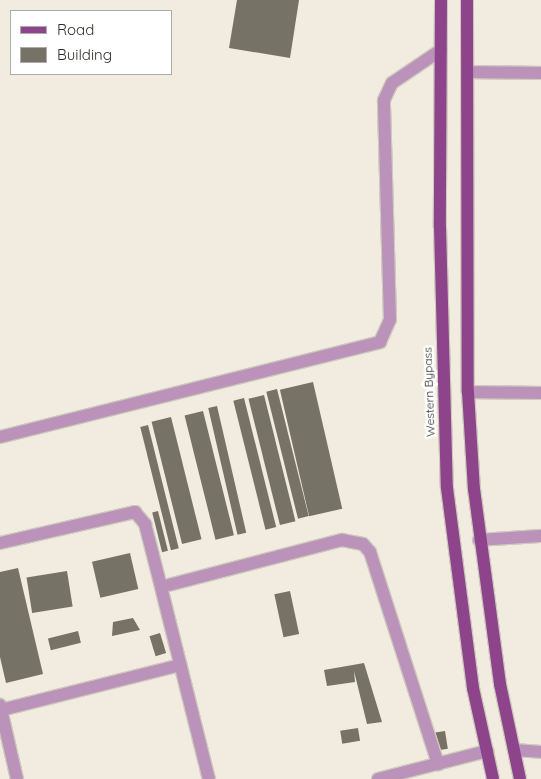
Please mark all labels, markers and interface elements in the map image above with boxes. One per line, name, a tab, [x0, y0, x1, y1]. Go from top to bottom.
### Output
legend	[10, 10, 172, 75]
text: Road	[57, 20, 94, 39]
text: Building	[57, 45, 112, 64]
street label: Western Bypass	[420, 347, 438, 437]

